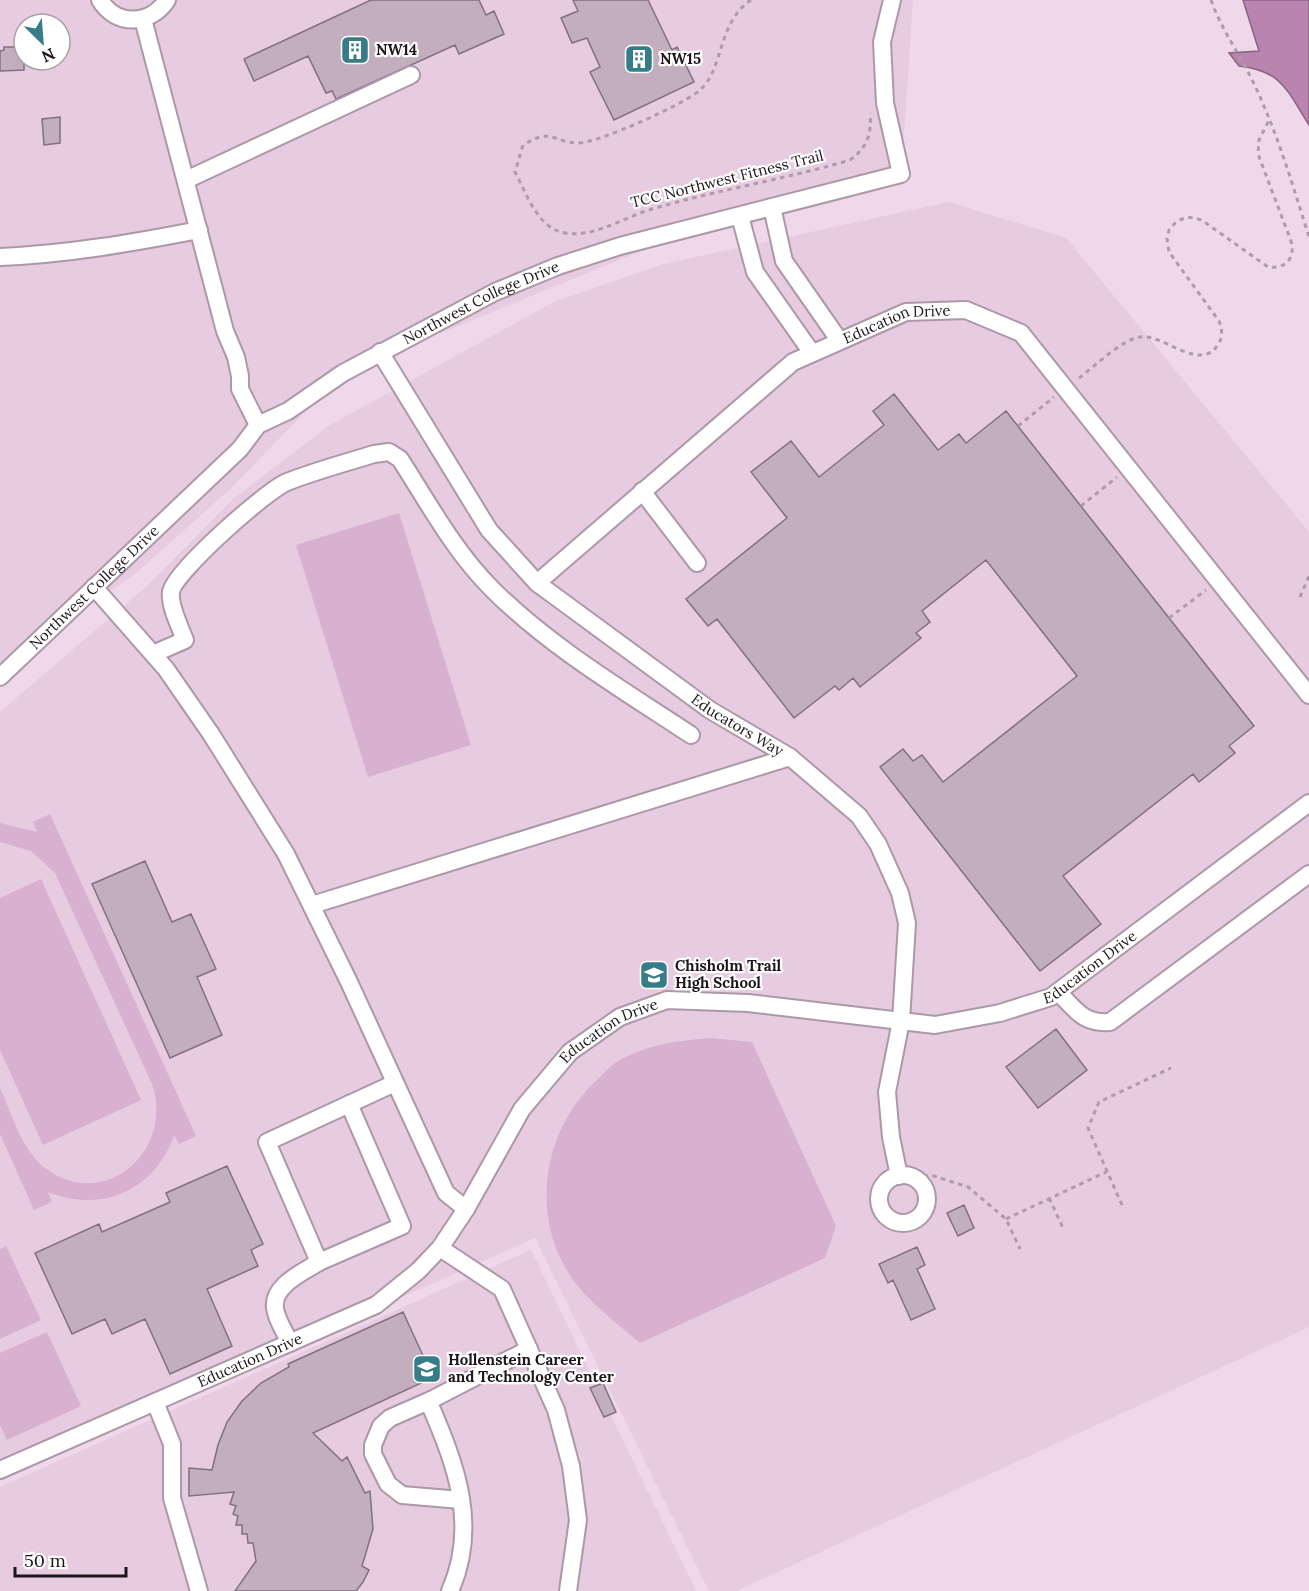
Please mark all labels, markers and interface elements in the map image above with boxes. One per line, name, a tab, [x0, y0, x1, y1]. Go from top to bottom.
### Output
north arrow	[12, 12, 72, 72]
building icon: NW14	[339, 34, 371, 66]
place label: NW14	[376, 40, 417, 59]
building icon: NW15	[623, 43, 655, 75]
text: N	[39, 44, 58, 67]
place label: NW15	[660, 49, 701, 68]
street label: TCC Northwest Fitness Trail	[629, 145, 825, 212]
street label: Northwest College Drive	[399, 257, 562, 348]
street label: Education Drive	[840, 301, 951, 348]
street label: Northwest College Drive	[25, 521, 163, 653]
street label: Educators Way	[688, 689, 787, 760]
street label: Education Drive	[1041, 926, 1140, 1008]
place label: Chisholm Trail High School	[675, 956, 782, 992]
school or university icon: Chisholm Trail High School	[638, 959, 670, 991]
street label: Education Drive	[555, 994, 660, 1067]
street label: Education Drive	[195, 1329, 305, 1391]
place label: Hollenstein Career and Technology Center	[448, 1350, 615, 1386]
school or university icon: Hollenstein Career and Technology Center	[411, 1353, 443, 1385]
scale bar	[15, 1540, 126, 1578]
text: 50 m	[24, 1549, 66, 1572]

